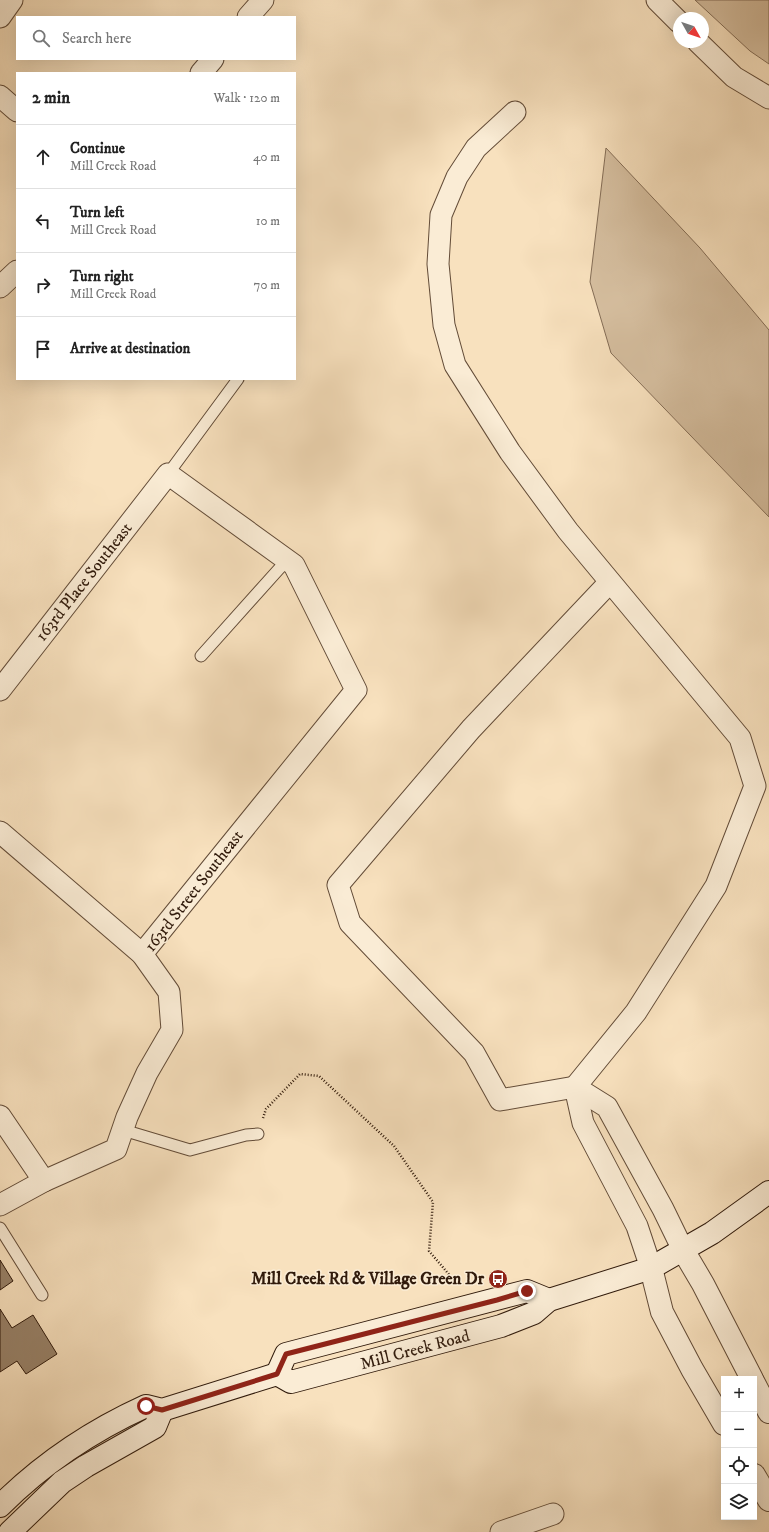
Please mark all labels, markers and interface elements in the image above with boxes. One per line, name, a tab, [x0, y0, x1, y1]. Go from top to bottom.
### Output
north arrow	[673, 12, 709, 48]
search box	[16, 16, 296, 60]
icon: search	[30, 27, 52, 49]
text: Search here	[62, 29, 131, 48]
text: 2 min	[32, 87, 70, 109]
text: Walk · 120 m	[214, 90, 280, 106]
text: Continue	[70, 139, 125, 158]
icon: ahead	[32, 146, 54, 168]
text: 40 m	[253, 149, 280, 165]
text: Mill Creek Road	[70, 158, 156, 174]
text: Turn left	[70, 203, 124, 222]
icon: left	[32, 210, 54, 232]
text: 10 m	[256, 213, 280, 229]
text: Mill Creek Road	[70, 222, 156, 238]
text: Turn right	[70, 267, 133, 286]
icon: right	[32, 274, 54, 296]
text: 70 m	[254, 277, 280, 293]
text: Mill Creek Road	[70, 286, 156, 302]
icon: arrive	[32, 338, 54, 360]
text: Arrive at destination	[70, 339, 190, 358]
street label: 163rd Place Southeast	[31, 518, 138, 646]
street label: 163rd Street Southeast	[140, 825, 249, 956]
place label: Mill Creek Rd & Village Green Dr	[251, 1268, 485, 1290]
bus stop icon: Mill Creek Rd & Village Green Dr	[487, 1268, 509, 1290]
route end	[518, 1282, 536, 1300]
street label: Mill Creek Road	[358, 1325, 473, 1375]
map controls	[721, 1376, 757, 1520]
button: +	[721, 1376, 757, 1412]
route start	[137, 1397, 155, 1415]
button: −	[721, 1412, 757, 1448]
button: locate	[721, 1448, 757, 1484]
button: layers	[721, 1484, 757, 1520]

